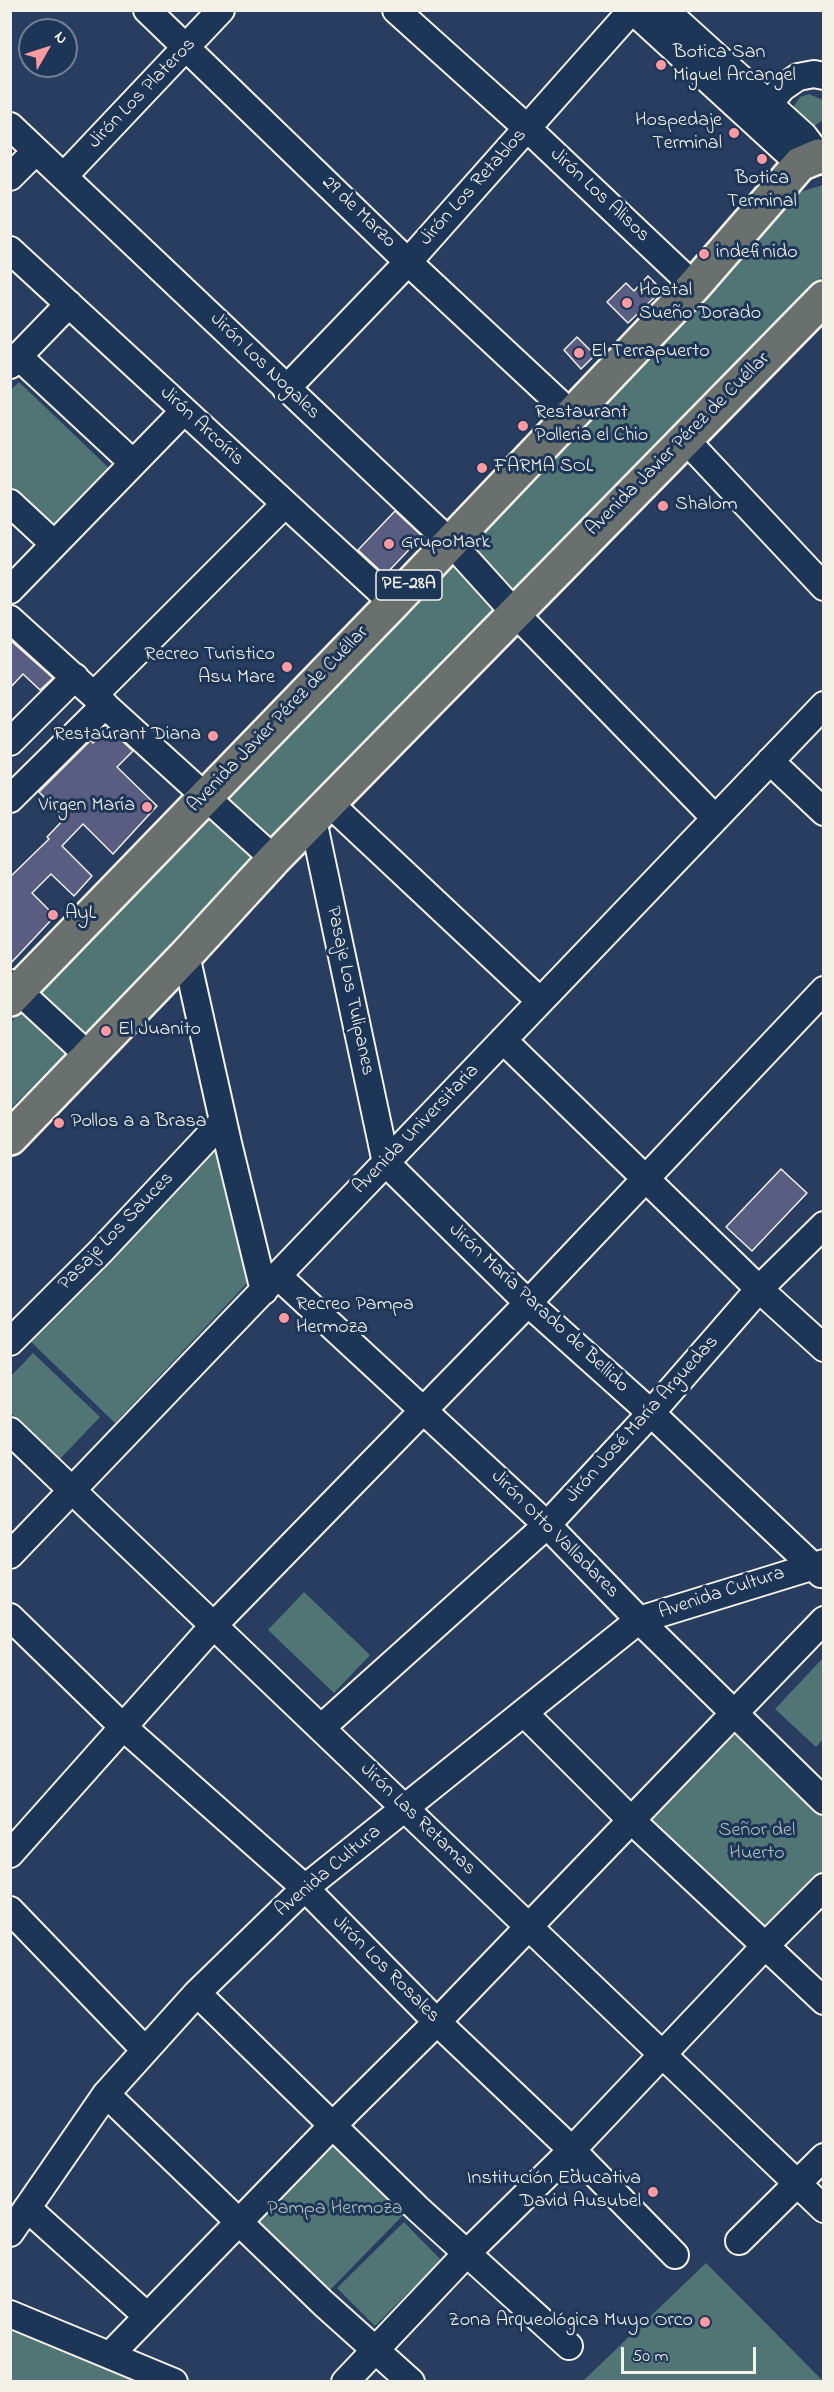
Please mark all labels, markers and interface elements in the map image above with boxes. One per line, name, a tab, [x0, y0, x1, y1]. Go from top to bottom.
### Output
north arrow	[18, 18, 78, 78]
text: N	[48, 26, 73, 50]
street label: Jirón Los Plateros	[84, 34, 202, 154]
place label: Botica San Miguel Arcangel	[673, 42, 796, 89]
marker: Botica San Miguel Arcangel	[654, 58, 668, 72]
place label: Hospedaje Terminal	[635, 110, 722, 157]
street label: Jirón Los Retablos	[415, 125, 533, 251]
marker: Hospedaje Terminal	[727, 126, 741, 140]
street label: Jirón Los Alisos	[544, 144, 654, 248]
marker: Botica Terminal	[755, 152, 769, 166]
place label: Botica Terminal	[727, 168, 797, 215]
street label: 29 de Marzo	[316, 172, 400, 254]
place label: indefinido	[716, 242, 798, 266]
marker: indefinido	[697, 247, 711, 261]
place label: Hostal Sueño Dorado	[639, 280, 761, 327]
marker: Hostal Sueño Dorado	[620, 296, 634, 310]
street label: Jirón Los Nogales	[204, 308, 324, 426]
place label: El Terrapuerto	[591, 341, 710, 365]
marker: El Terrapuerto	[572, 346, 586, 360]
street label: Avenida Javier Pérez de Cuéllar	[582, 348, 776, 542]
street label: Jirón Arcoíris	[154, 382, 248, 472]
place label: Restaurant Polleria el Chio	[535, 402, 648, 449]
marker: Restaurant Polleria el Chio	[516, 419, 530, 433]
place label: FARMA SOL	[494, 456, 593, 480]
marker: FARMA SOL	[475, 461, 489, 475]
place label: Shalom	[675, 494, 737, 518]
marker: Shalom	[656, 499, 670, 513]
place label: GrupoMark	[401, 532, 490, 556]
marker: GrupoMark	[382, 537, 396, 551]
road number: PE-28A	[376, 570, 442, 600]
street label: Avenida Javier Pérez de Cuéllar	[183, 622, 375, 818]
place label: Recreo Turistico Asu Mare	[144, 644, 275, 691]
marker: Recreo Turistico Asu Mare	[280, 660, 294, 674]
place label: Restaurant Diana	[54, 724, 201, 748]
marker: Restaurant Diana	[206, 729, 220, 743]
place label: Virgen María	[38, 795, 135, 819]
marker: Virgen María	[140, 800, 154, 814]
place label: AyL	[65, 903, 96, 927]
street label: Pasaje Los Tulipanes	[319, 904, 379, 1078]
marker: AyL	[46, 908, 60, 922]
place label: El Juanito	[118, 1019, 201, 1043]
marker: El Juanito	[99, 1024, 113, 1038]
street label: Avenida Universitaria	[349, 1060, 485, 1200]
place label: Pollos a a Brasa	[71, 1111, 207, 1135]
marker: Pollos a a Brasa	[52, 1116, 66, 1130]
street label: Pasaje Los Sauces	[54, 1168, 180, 1296]
street label: Jirón María Parado de Bellido	[443, 1219, 633, 1399]
place label: Recreo Pampa Hermoza	[296, 1294, 414, 1341]
marker: Recreo Pampa Hermoza	[277, 1311, 291, 1325]
street label: Jirón José María Arguedas	[561, 1331, 725, 1509]
street label: Jirón Otto Valladares	[485, 1466, 623, 1604]
street label: Avenida Cultura	[656, 1562, 788, 1626]
street label: Jirón Las Retamas	[354, 1758, 480, 1882]
park label: Señor del Huerto	[719, 1820, 795, 1867]
street label: Avenida Cultura	[271, 1821, 387, 1923]
street label: Jirón Los Rosales	[326, 1911, 444, 2029]
place label: Institución Educativa David Ausubel	[467, 2168, 641, 2215]
marker: Institución Educativa David Ausubel	[646, 2185, 660, 2199]
park label: Pampa Hermoza	[267, 2198, 403, 2222]
place label: Zona Arqueológica Muyo Orco	[448, 2310, 693, 2334]
marker: Zona Arqueológica Muyo Orco	[698, 2315, 712, 2329]
scale bar	[624, 2335, 759, 2373]
text: 50 m	[632, 2344, 669, 2370]

